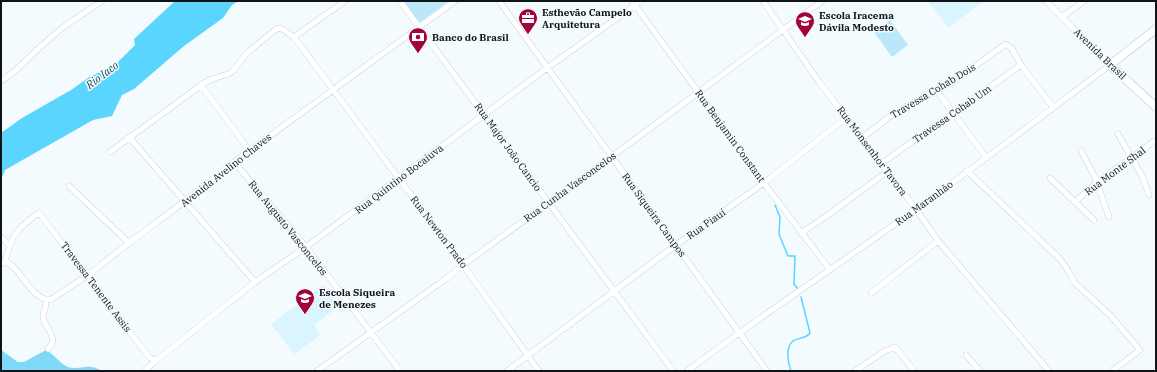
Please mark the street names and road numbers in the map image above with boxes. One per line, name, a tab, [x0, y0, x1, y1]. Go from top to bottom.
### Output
street label: Avenida Brasil	[1071, 26, 1129, 82]
street label: Travessa Cohab Dois	[888, 60, 978, 122]
street label: Travessa Cohab Um	[910, 82, 994, 146]
street label: Rua Benjamin Constant	[692, 87, 768, 185]
street label: Rua Major João Cancio	[472, 100, 545, 194]
street label: Rua Monsenhor Tavora	[834, 104, 910, 199]
street label: Avenida Avelino Chaves	[178, 130, 274, 210]
street label: Rua Quintino Bocaiuva	[352, 141, 446, 217]
street label: Rua Monte Shal	[1082, 144, 1148, 198]
street label: Rua Cunha Vasconcelos	[521, 149, 619, 225]
street label: Rua Siqueira Campos	[619, 170, 689, 260]
street label: Rua Maranhão	[892, 177, 956, 228]
street label: Rua Augusto Vasconcelos	[246, 178, 331, 278]
street label: Rua Newton Prado	[408, 193, 471, 271]
street label: Rua Piauí	[684, 206, 728, 242]
street label: Travessa Tenente Assis	[58, 239, 134, 335]

